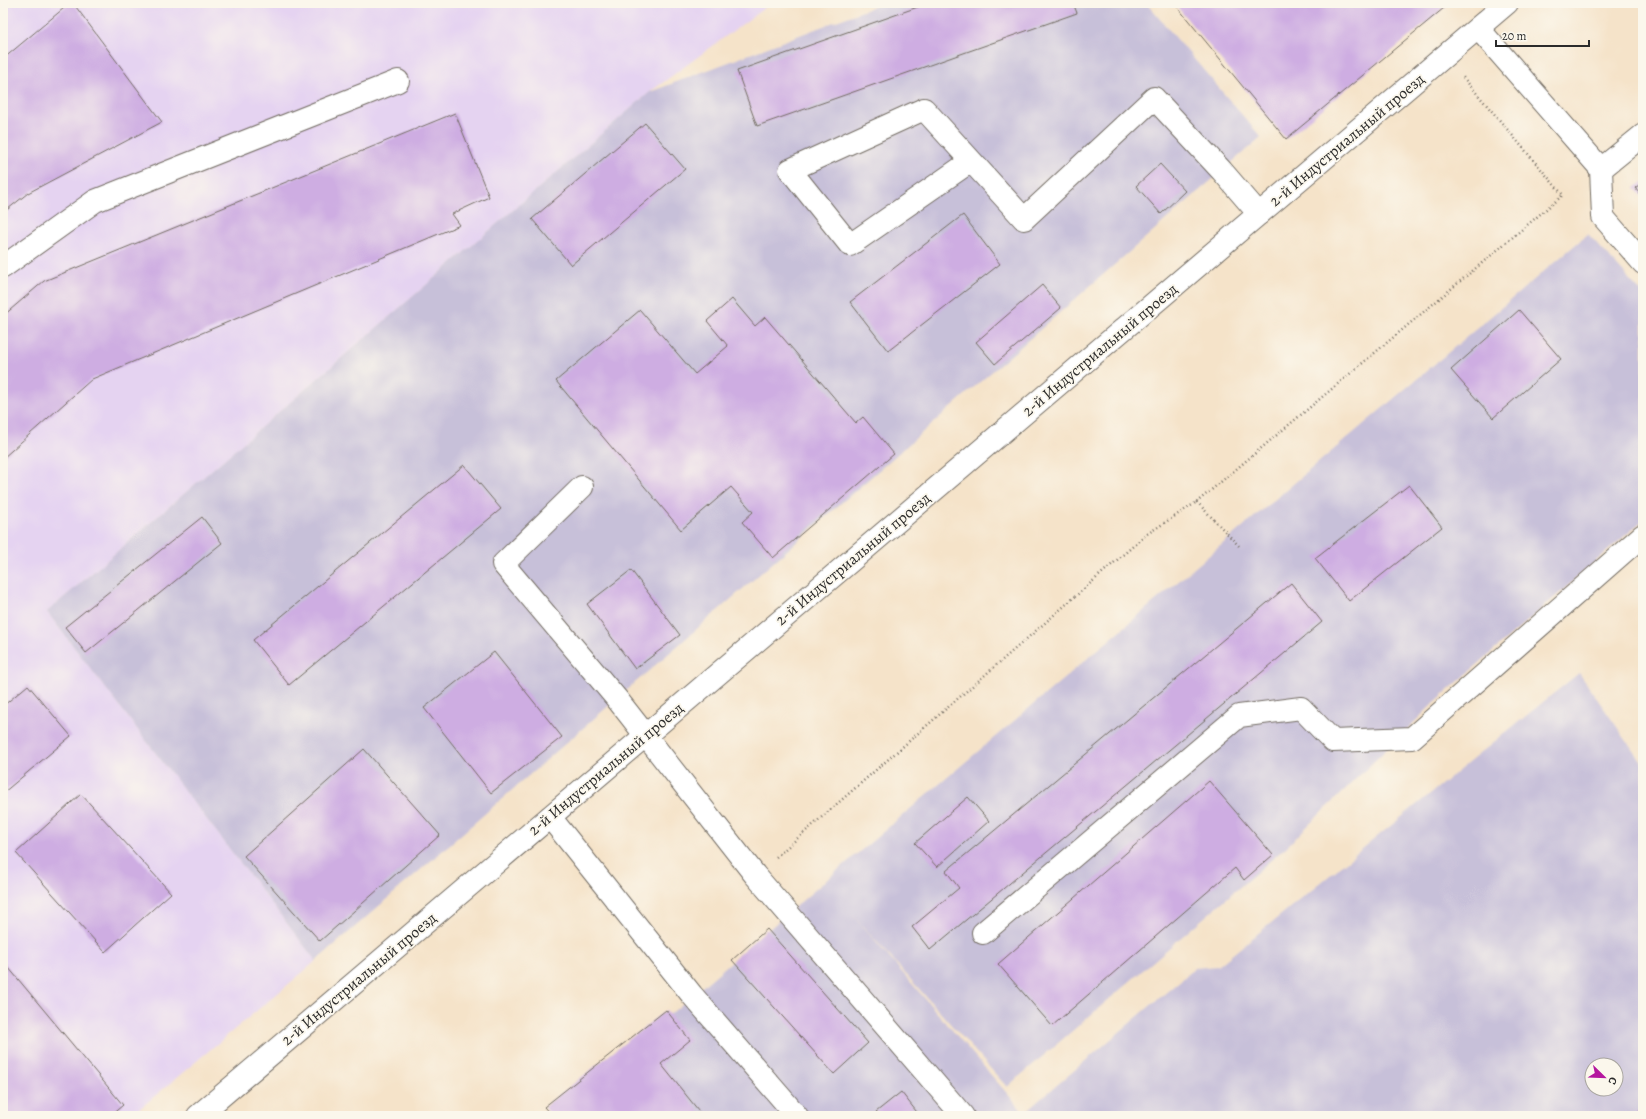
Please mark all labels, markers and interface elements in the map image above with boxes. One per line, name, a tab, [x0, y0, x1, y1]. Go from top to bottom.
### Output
scale bar	[1496, 22, 1589, 48]
text: 20 m	[1502, 28, 1526, 44]
street label: 2-й Индустриальный проезд	[1265, 68, 1429, 212]
street label: 2-й Индустриальный проезд	[1018, 278, 1182, 422]
street label: 2-й Индустриальный проезд	[771, 487, 935, 631]
street label: 2-й Индустриальный проезд	[524, 697, 688, 841]
street label: 2-й Индустриальный проезд	[277, 907, 441, 1051]
north arrow	[1584, 1057, 1624, 1097]
text: С	[1604, 1075, 1621, 1087]

